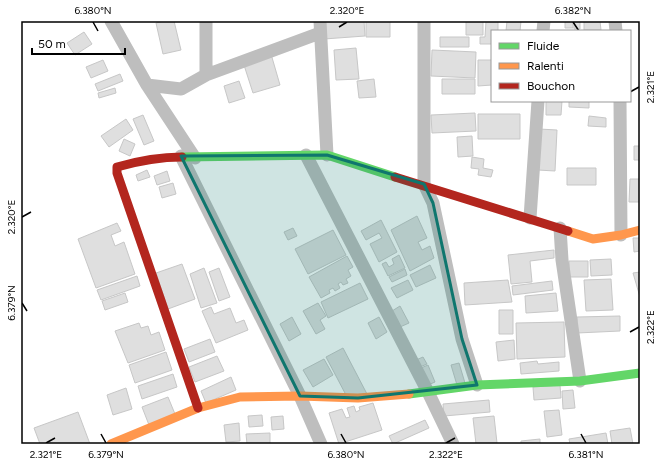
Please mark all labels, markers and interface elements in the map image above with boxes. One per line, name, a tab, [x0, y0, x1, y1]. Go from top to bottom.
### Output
text: 6.380°N	[74, 4, 112, 17]
text: 2.320°E	[330, 4, 364, 17]
text: 6.382°N	[555, 4, 591, 17]
scale bar	[32, 30, 125, 56]
legend	[491, 30, 631, 102]
text: 50 m	[38, 37, 66, 51]
text: Fluide	[527, 39, 560, 53]
text: Ralenti	[527, 59, 564, 73]
text: 2.321°E	[644, 71, 657, 103]
text: Bouchon	[527, 79, 575, 93]
text: 2.320°E	[5, 200, 18, 234]
text: 6.379°N	[5, 285, 18, 321]
text: 2.322°E	[644, 310, 657, 344]
text: 2.321°E	[30, 448, 62, 461]
text: 6.379°N	[88, 448, 124, 461]
text: 6.380°N	[327, 448, 365, 461]
text: 2.322°E	[429, 448, 463, 461]
text: 6.381°N	[569, 448, 603, 461]

